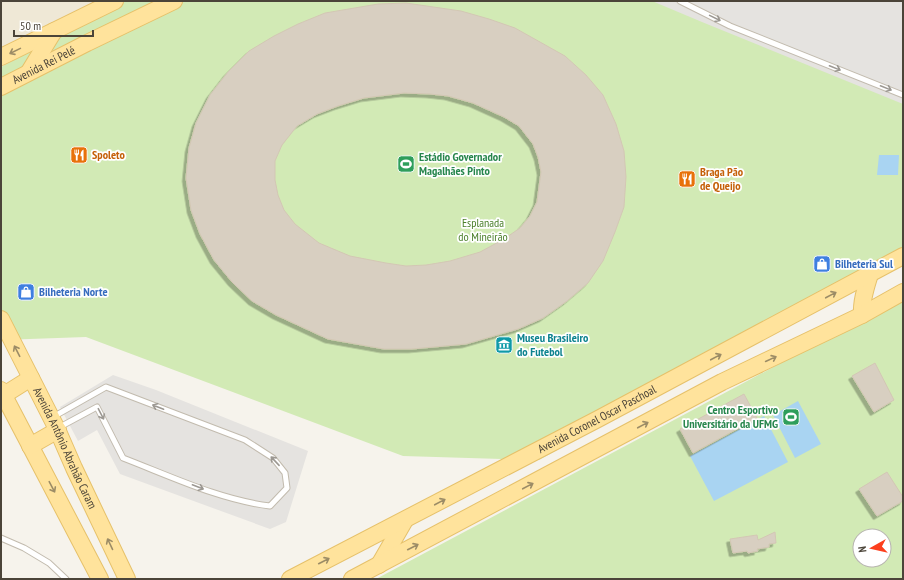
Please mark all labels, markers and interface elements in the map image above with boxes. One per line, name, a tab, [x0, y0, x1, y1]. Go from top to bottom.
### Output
scale bar	[14, 12, 93, 38]
one-way arrow	[709, 15, 721, 22]
text: 50 m	[20, 18, 41, 33]
street label: Avenida Rei Pelé	[10, 42, 77, 87]
one-way arrow	[9, 47, 21, 55]
one-way arrow	[829, 64, 841, 72]
one-way arrow	[879, 85, 891, 93]
restaurant icon: Spoleto	[69, 145, 89, 165]
place label: Spoleto	[92, 147, 126, 162]
place label: Estádio Governador Magalhães Pinto	[419, 149, 502, 178]
sports icon: Estádio Governador Magalhães Pinto	[396, 154, 416, 174]
place label: Braga Pão de Queijo	[700, 164, 744, 193]
restaurant icon: Braga Pão de Queijo	[677, 169, 697, 189]
park label: Esplanada do Mineirão	[458, 215, 508, 244]
shop icon: Bilheteria Sul	[812, 254, 832, 274]
place label: Bilheteria Sul	[835, 256, 893, 271]
shop icon: Bilheteria Norte	[16, 282, 36, 302]
place label: Bilheteria Norte	[39, 284, 108, 299]
one-way arrow	[824, 291, 836, 298]
place label: Museu Brasileiro do Futebol	[517, 330, 589, 359]
museum icon: Museu Brasileiro do Futebol	[494, 335, 514, 355]
one-way arrow	[13, 345, 21, 357]
one-way arrow	[710, 352, 722, 360]
one-way arrow	[764, 355, 776, 362]
street label: Avenida Coronel Oscar Paschoal	[535, 381, 659, 456]
street label: Avenida Antônio Abrahão Caram	[30, 385, 100, 511]
one-way arrow	[153, 402, 165, 410]
place label: Centro Esportivo Universitário da UFMG	[683, 402, 779, 431]
sports icon: Centro Esportivo Universitário da UFMG	[781, 407, 801, 427]
one-way arrow	[97, 408, 105, 420]
one-way arrow	[637, 420, 649, 428]
one-way arrow	[271, 457, 280, 467]
one-way arrow	[49, 481, 56, 493]
one-way arrow	[522, 482, 534, 489]
one-way arrow	[192, 483, 204, 491]
one-way arrow	[434, 497, 446, 505]
north arrow	[852, 528, 892, 568]
one-way arrow	[106, 538, 113, 550]
one-way arrow	[407, 542, 419, 550]
text: N	[855, 545, 869, 553]
one-way arrow	[318, 557, 330, 564]

